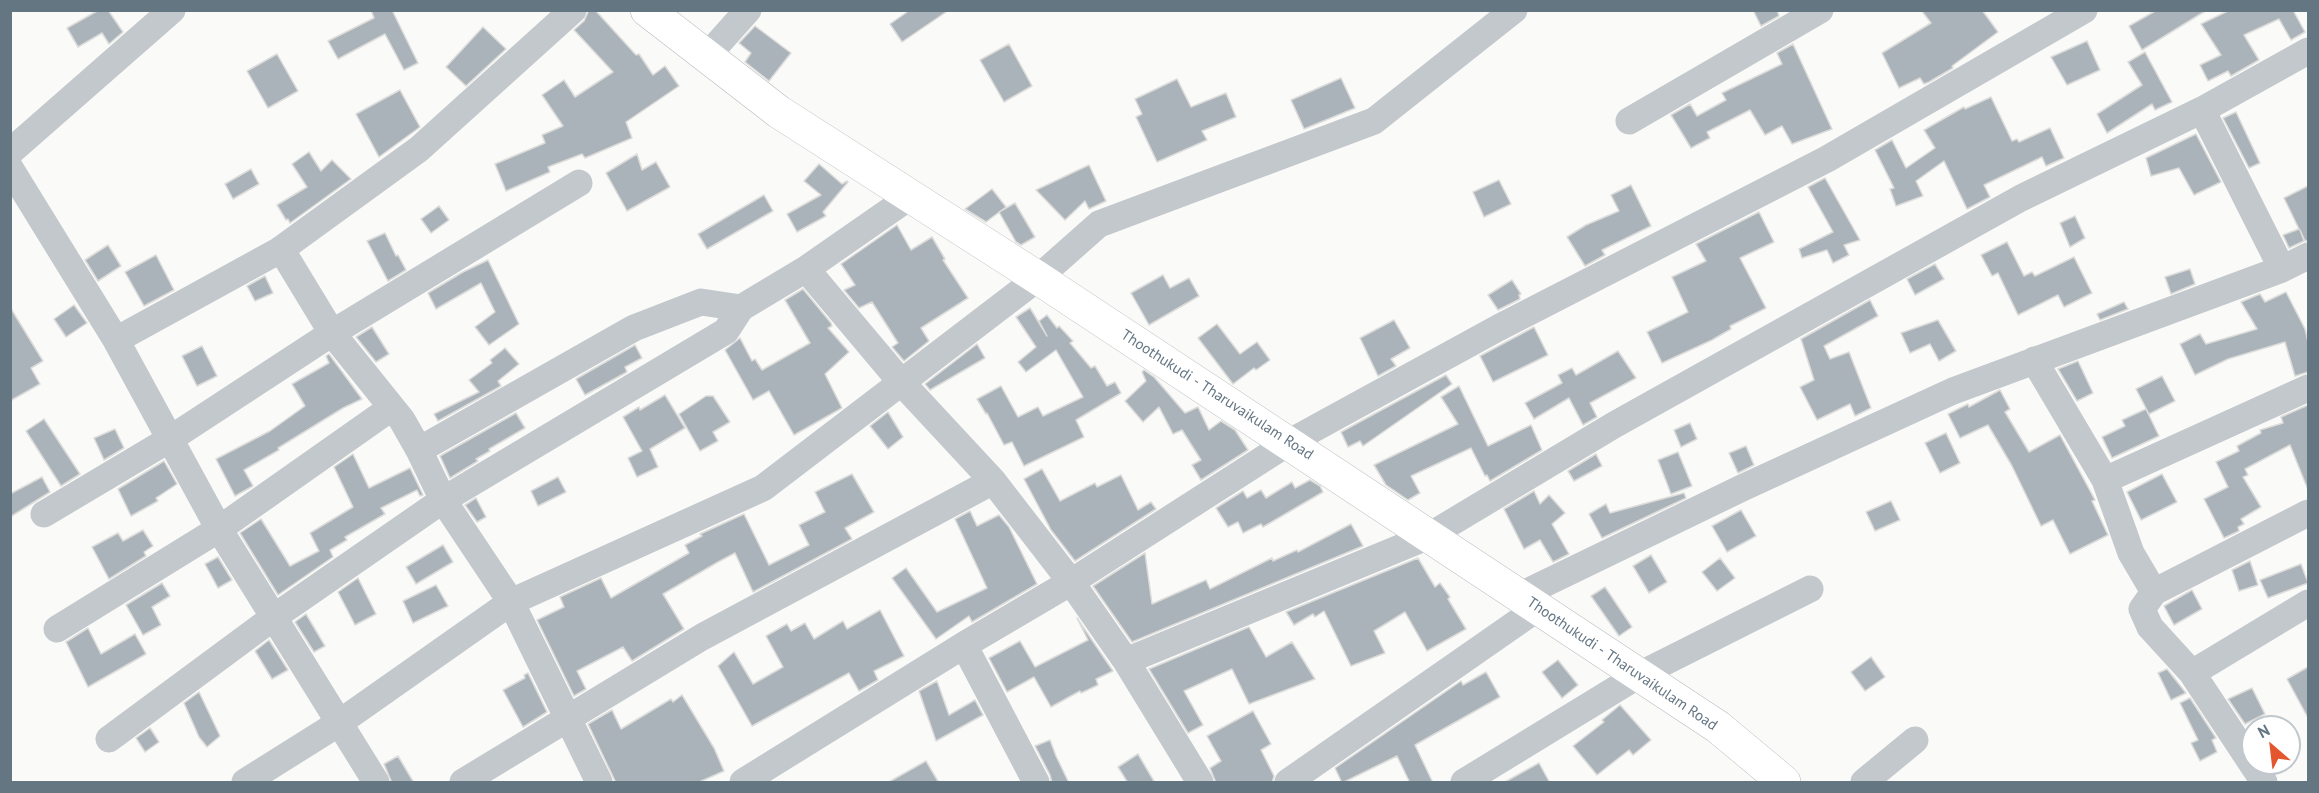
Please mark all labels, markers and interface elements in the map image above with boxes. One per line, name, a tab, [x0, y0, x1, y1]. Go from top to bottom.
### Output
street label: Thoothukudi - Tharuvaikulam Road	[1117, 326, 1317, 464]
street label: Thoothukudi - Tharuvaikulam Road	[1523, 593, 1721, 735]
north arrow	[2241, 715, 2301, 775]
text: N	[2254, 720, 2273, 742]

